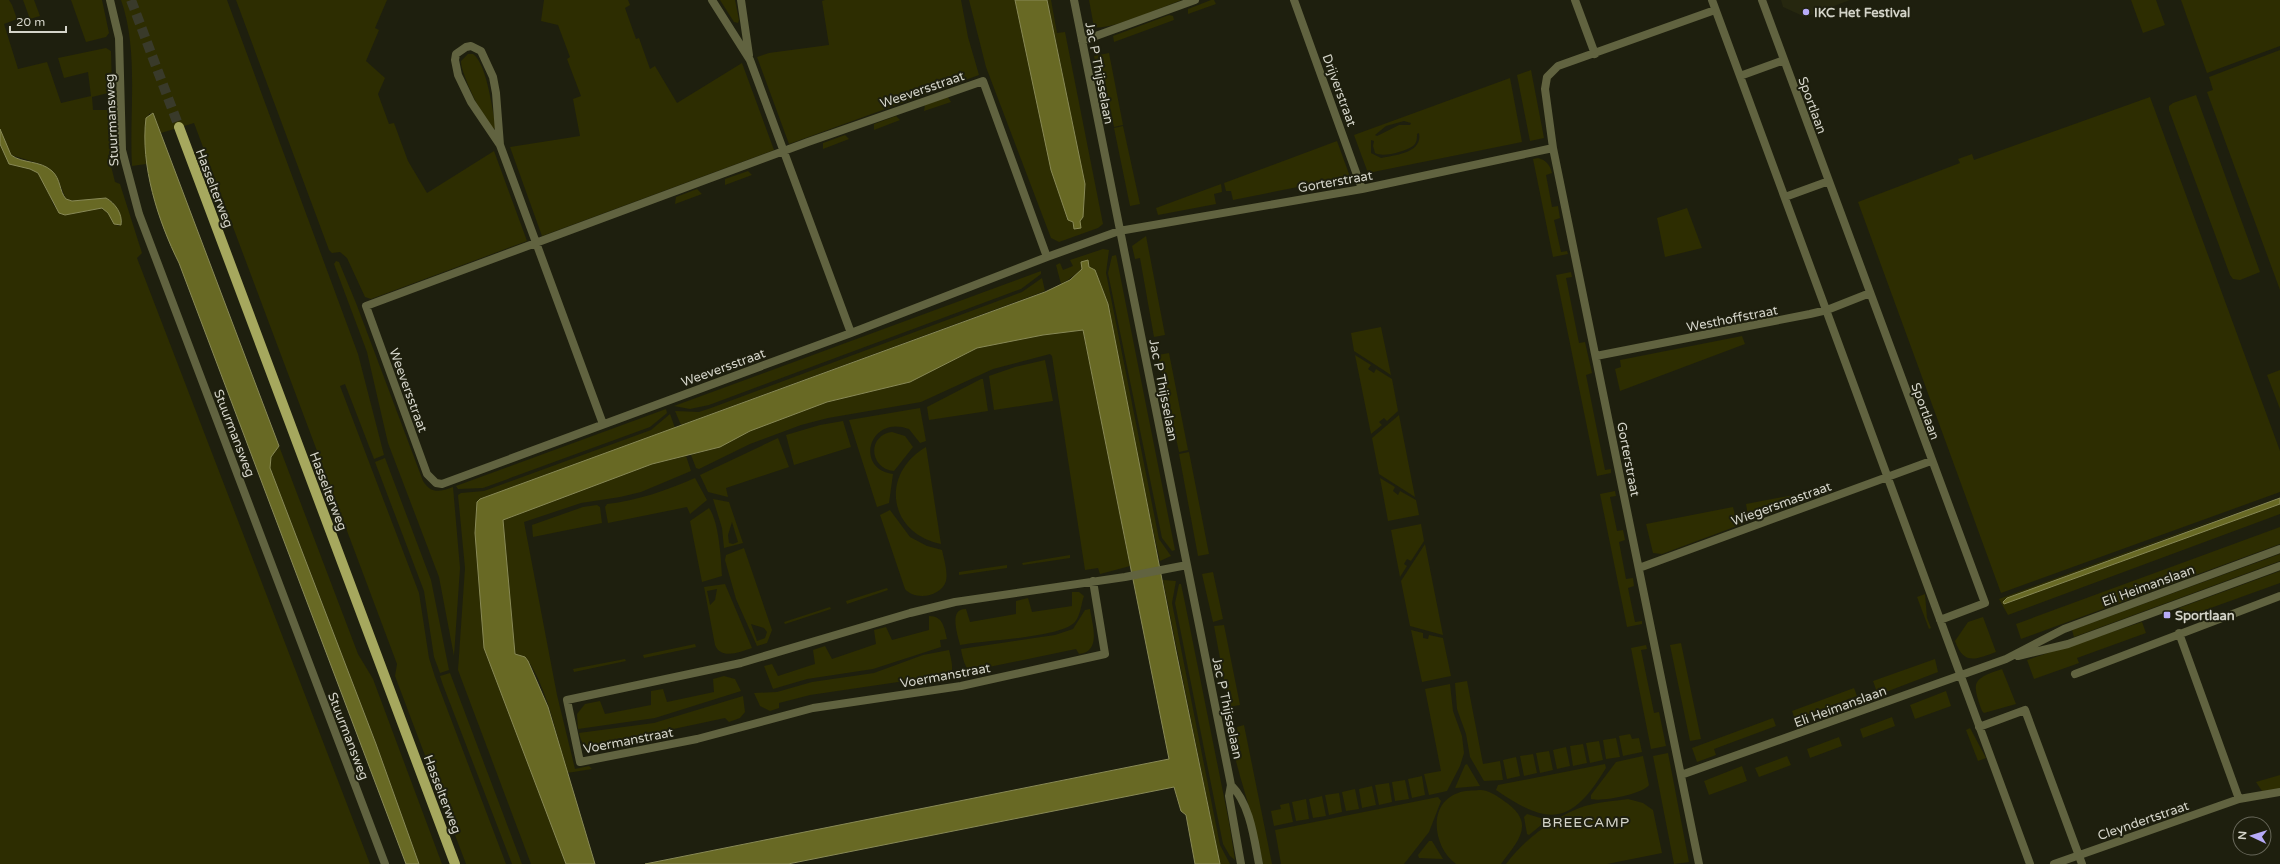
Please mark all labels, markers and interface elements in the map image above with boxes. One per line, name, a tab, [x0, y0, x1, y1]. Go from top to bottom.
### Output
place label: IKC Het Festival	[1814, 5, 1910, 21]
marker: IKC Het Festival	[1801, 7, 1811, 17]
scale bar	[10, 8, 66, 34]
text: 20 m	[16, 15, 45, 29]
street label: Jac P Thijsselaan	[1081, 21, 1117, 126]
street label: Drijverstraat	[1319, 52, 1360, 129]
street label: Weeversstraat	[878, 68, 967, 112]
street label: Stuurmansweg	[102, 73, 122, 167]
street label: Sportlaan	[1794, 75, 1830, 136]
street label: Hasselterweg	[192, 147, 236, 230]
street label: Gorterstraat	[1297, 168, 1374, 196]
street label: Westhoffstraat	[1685, 302, 1779, 336]
street label: Jac P Thijsselaan	[1145, 338, 1181, 443]
street label: Weeversstraat	[679, 345, 768, 391]
street label: Weeversstraat	[385, 346, 431, 435]
street label: Sportlaan	[1907, 381, 1943, 442]
street label: Stuurmansweg	[210, 387, 258, 479]
street label: Gorterstraat	[1613, 421, 1643, 498]
street label: Hasselterweg	[306, 450, 350, 533]
street label: Wiegersmastraat	[1729, 478, 1834, 529]
street label: Eli Heimanslaan	[2100, 562, 2197, 610]
place label: Sportlaan	[2175, 608, 2235, 624]
marker: Sportlaan	[2162, 610, 2172, 620]
street label: Jac P Thijsselaan	[1208, 656, 1246, 761]
street label: Voermanstraat	[899, 660, 992, 692]
street label: Eli Heimanslaan	[1792, 683, 1889, 731]
street label: Stuurmansweg	[324, 690, 372, 782]
street label: Voermanstraat	[582, 724, 675, 758]
street label: Hasselterweg	[420, 753, 464, 836]
street label: Cleyndertstraat	[2096, 798, 2191, 844]
district label: BREECAMP	[1542, 814, 1630, 831]
north arrow	[2232, 816, 2272, 856]
text: N	[2236, 830, 2249, 840]

